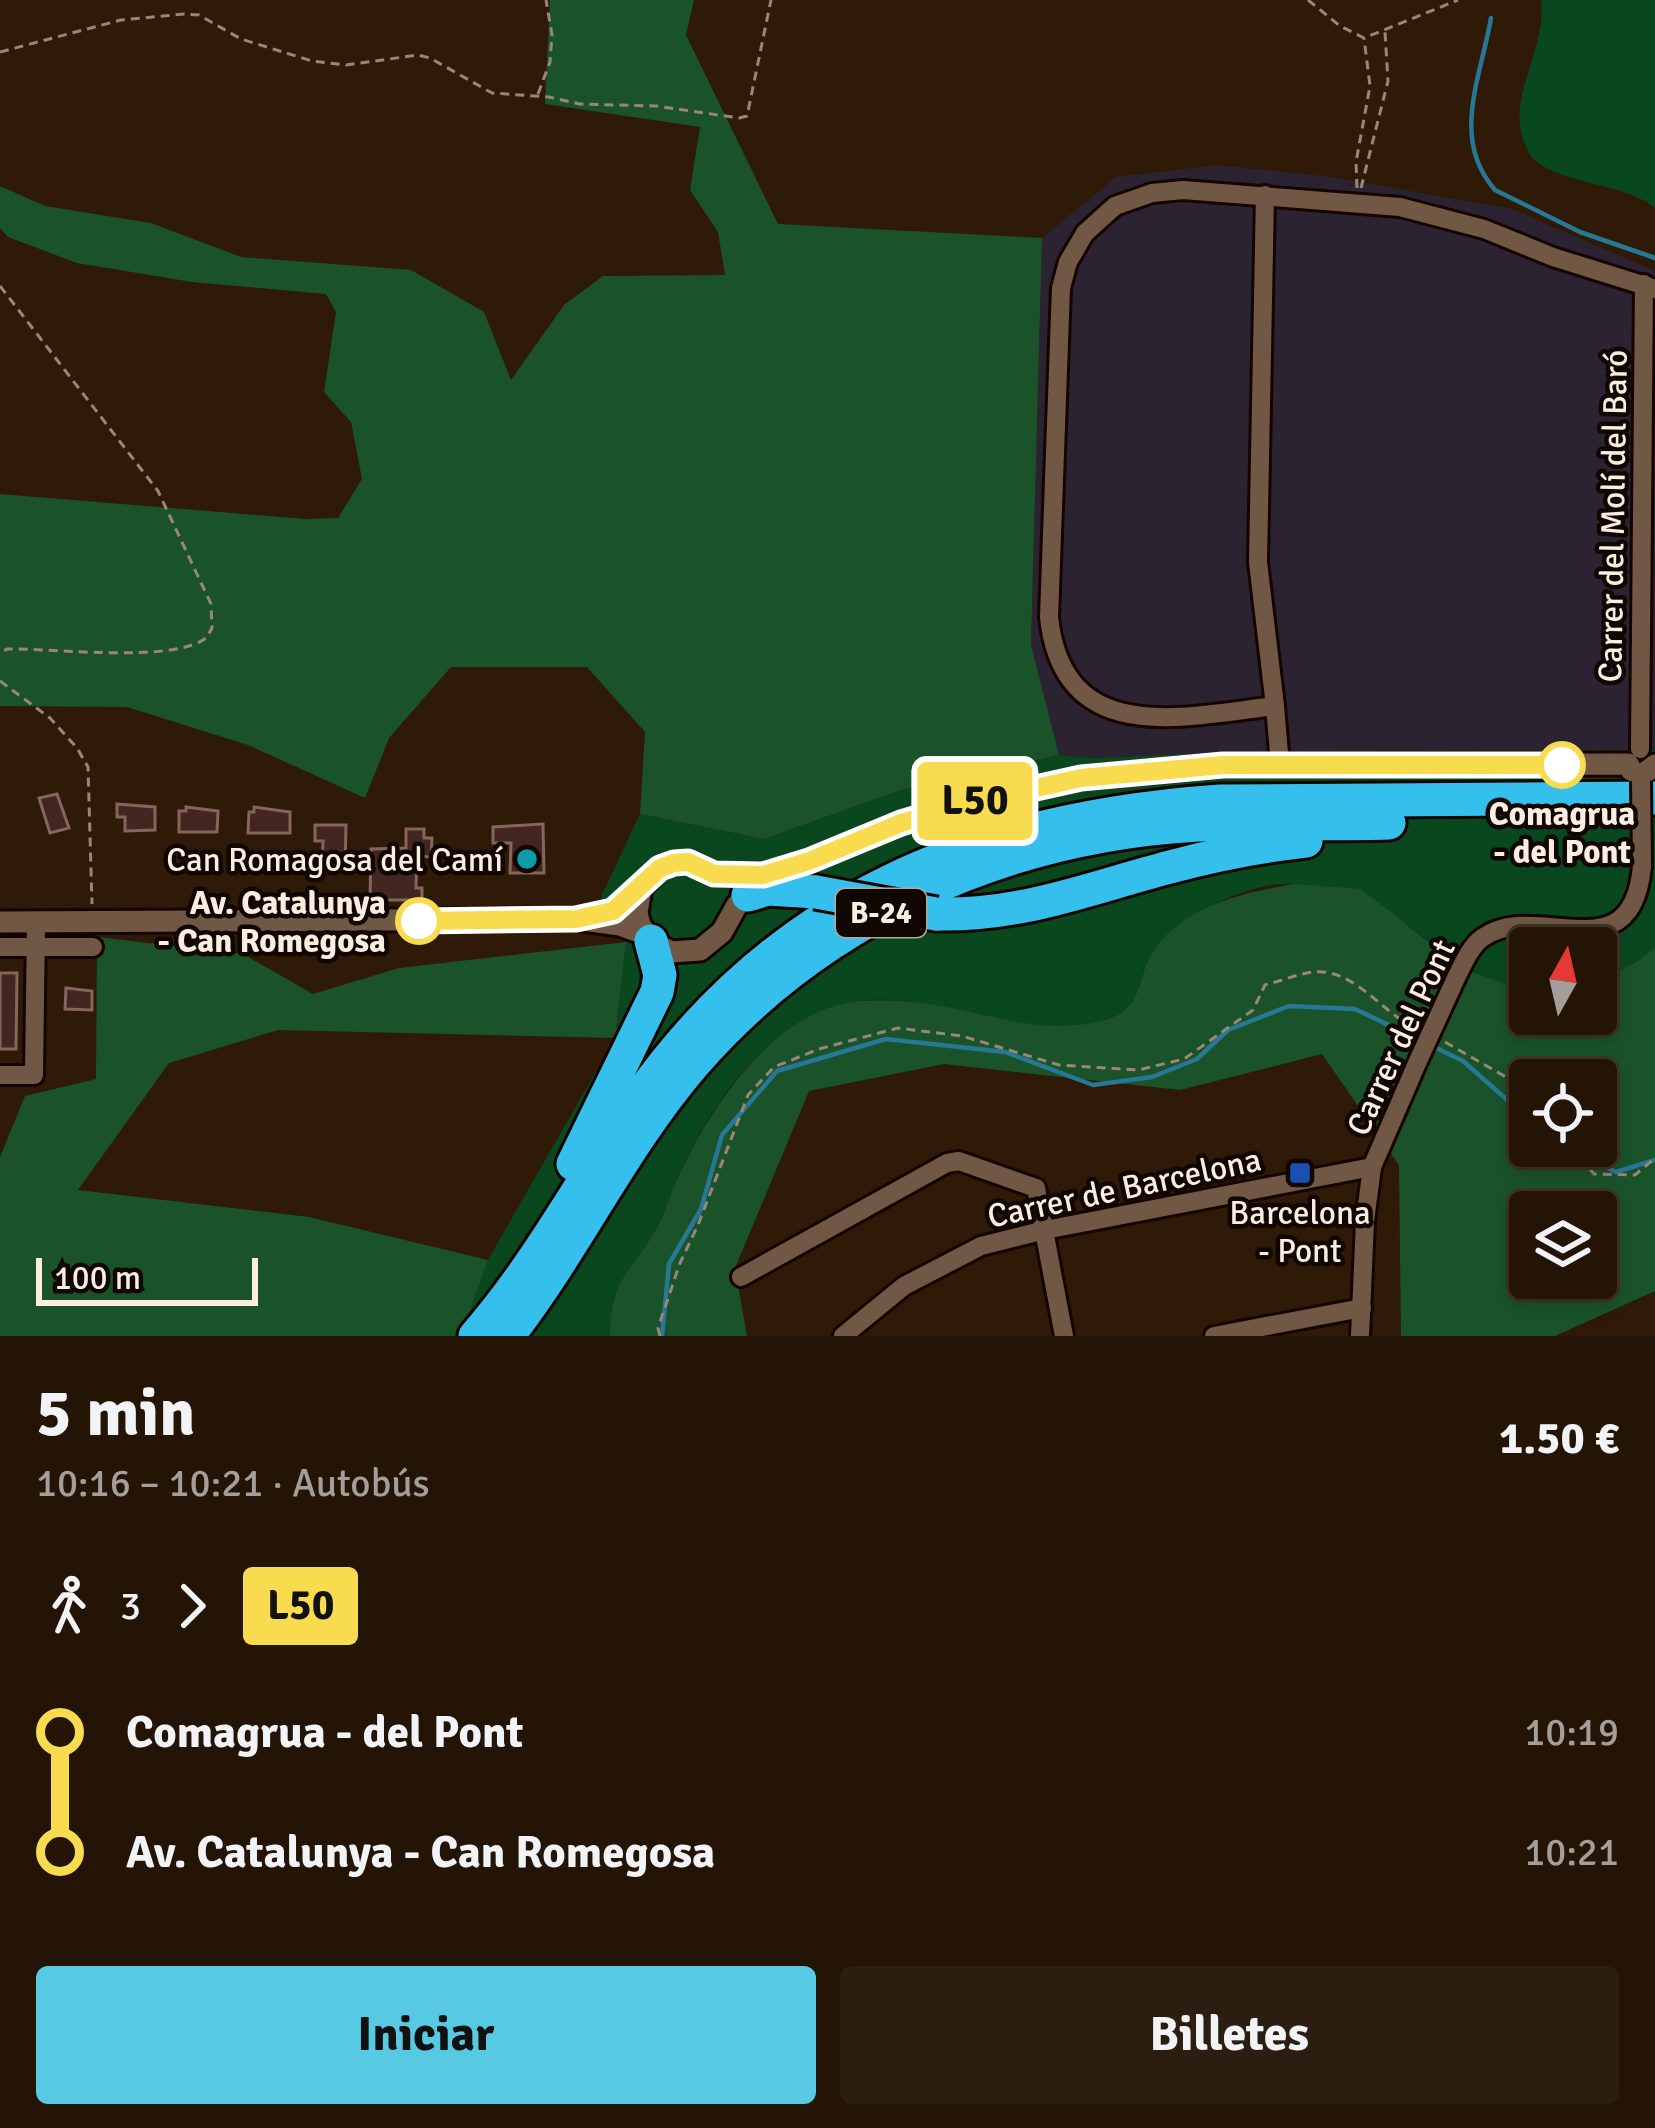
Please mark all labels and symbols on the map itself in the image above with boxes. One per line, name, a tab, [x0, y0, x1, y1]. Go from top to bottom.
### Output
street label: Carrer del Molí del Baró	[1590, 349, 1637, 683]
marker: Comagrua - del Pont	[1540, 743, 1584, 787]
line badge: L50	[906, 762, 1044, 840]
place label: Comagrua - del Pont	[1489, 794, 1635, 873]
place label: Can Romagosa del Camí	[166, 840, 503, 881]
marker: Can Romagosa del Camí	[514, 846, 540, 872]
place label: Av. Catalunya - Can Romegosa	[157, 883, 386, 962]
road number: B-24	[836, 889, 926, 937]
marker: Av. Catalunya - Can Romegosa	[397, 899, 441, 943]
north arrow	[1509, 927, 1617, 1035]
street label: Carrer del Pont	[1338, 933, 1465, 1142]
street label: Carrer de Barcelona	[984, 1139, 1265, 1237]
marker: Barcelona - Pont	[1287, 1160, 1313, 1186]
place label: Barcelona - Pont	[1229, 1193, 1371, 1272]
scale bar	[36, 1252, 258, 1305]

